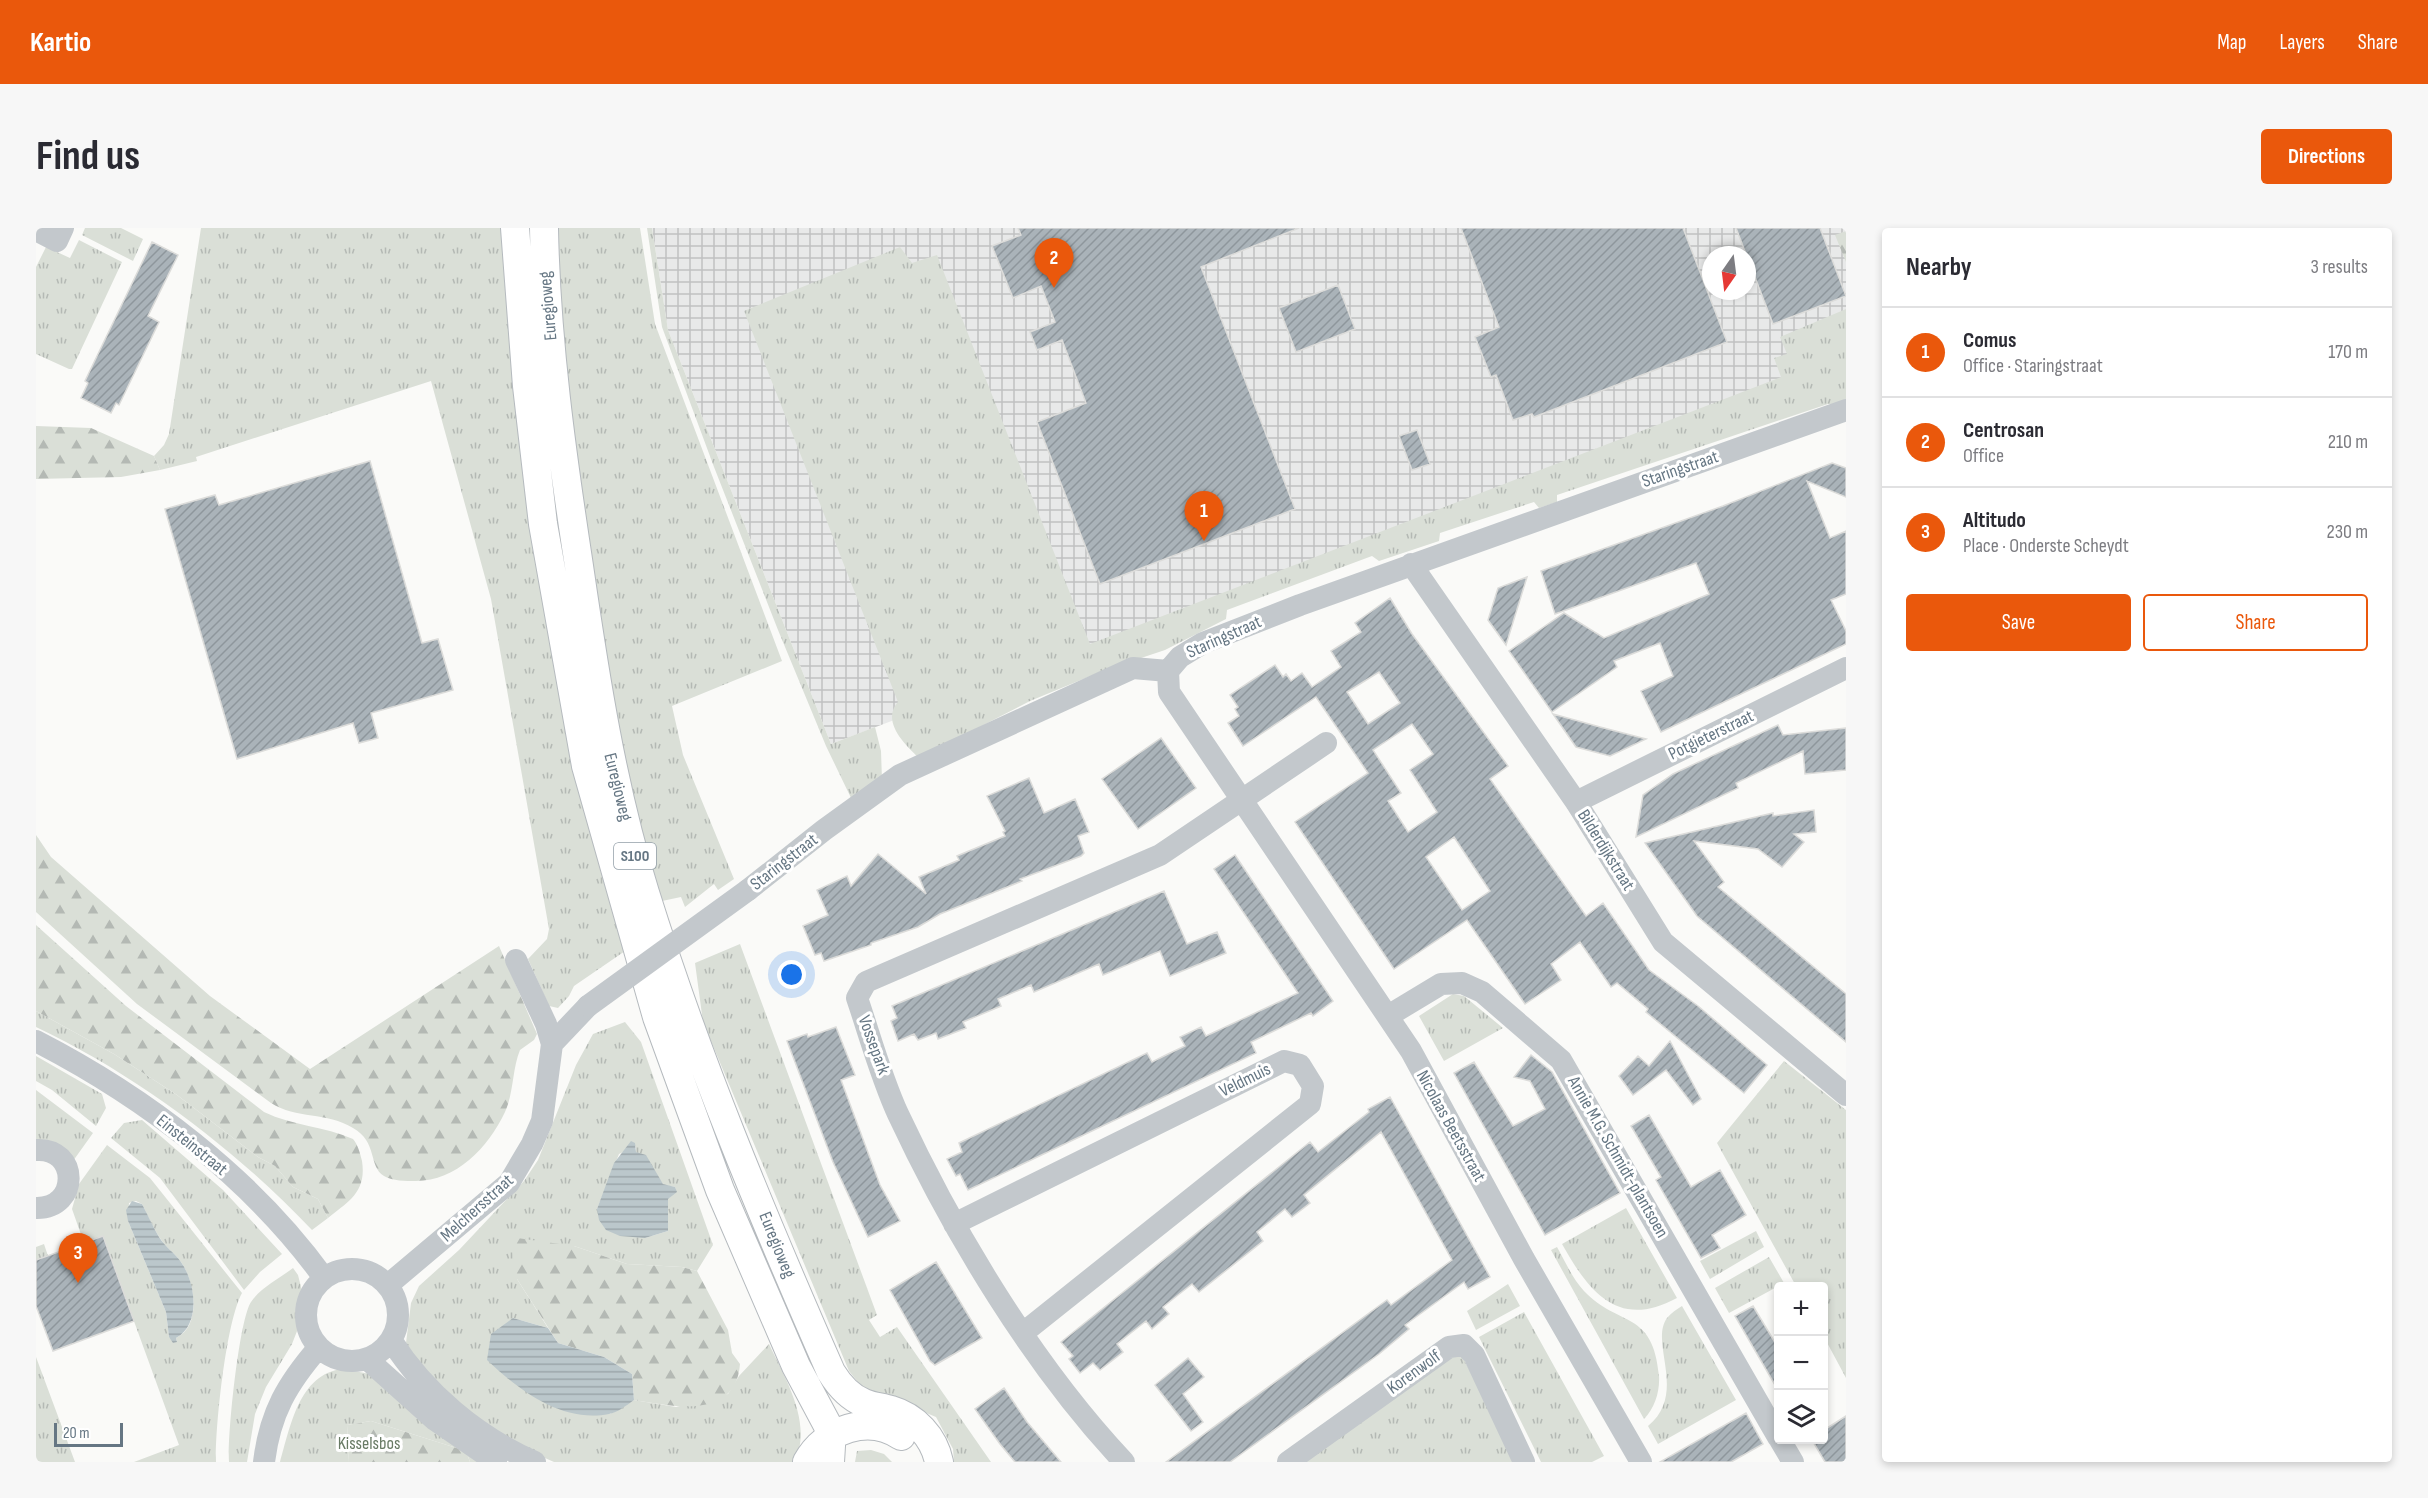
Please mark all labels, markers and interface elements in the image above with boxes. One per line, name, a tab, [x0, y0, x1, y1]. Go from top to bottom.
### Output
text: Kartio	[30, 26, 91, 59]
text: Map	[2217, 30, 2246, 55]
text: Layers	[2279, 30, 2325, 55]
text: Share	[2358, 30, 2398, 55]
button: Directions	[2261, 129, 2392, 184]
text: Find us	[36, 131, 140, 182]
pin: 2	[1034, 238, 1074, 288]
north arrow	[1702, 246, 1756, 300]
text: Nearby	[1906, 252, 1972, 283]
text: 3 results	[2311, 255, 2368, 279]
street label: Euregioweg	[535, 270, 561, 342]
text: Comus	[1963, 327, 2016, 354]
text: 1	[1922, 340, 1929, 364]
text: 170 m	[2328, 340, 2368, 364]
text: Office · Staringstraat	[1963, 354, 2103, 378]
text: Centrosan	[1963, 417, 2044, 444]
text: 2	[1921, 430, 1930, 454]
text: 210 m	[2328, 430, 2368, 454]
text: Office	[1963, 444, 2004, 468]
street label: Staringstraat	[1639, 446, 1722, 492]
pin: 1	[1184, 492, 1224, 541]
text: Altitudo	[1963, 507, 2026, 534]
text: 3	[1921, 520, 1930, 544]
text: 230 m	[2326, 520, 2368, 544]
text: Place · Onderste Scheydt	[1963, 534, 2129, 558]
button: Save	[1906, 594, 2131, 651]
button: Share	[2143, 594, 2368, 651]
street label: Staringstraat	[1183, 611, 1265, 663]
street label: Potgieterstraat	[1665, 705, 1757, 765]
street label: Euregioweg	[599, 751, 637, 823]
street label: Bilderdijkstraat	[1573, 806, 1639, 895]
street label: Staringstraat	[746, 829, 822, 895]
road number: S100	[614, 843, 656, 869]
your location	[777, 960, 806, 989]
street label: Vossepark	[854, 1013, 894, 1078]
street label: Veldmuis	[1216, 1059, 1274, 1101]
street label: Nicolaas Beetsstraat	[1412, 1067, 1490, 1186]
street label: Annie M.G. Schmidt-plantsoen	[1563, 1072, 1673, 1241]
street label: Einsteinstraat	[152, 1110, 232, 1180]
street label: Melchersstraat	[436, 1169, 518, 1246]
street label: Euregioweg	[754, 1209, 800, 1281]
pin: 3	[58, 1234, 98, 1283]
map controls	[1774, 1282, 1828, 1444]
button: +	[1774, 1282, 1828, 1336]
button: −	[1774, 1336, 1828, 1390]
street label: Korenwolf	[1383, 1345, 1446, 1398]
button: layers	[1774, 1390, 1828, 1444]
scale bar	[54, 1420, 123, 1448]
text: 20 m	[63, 1424, 90, 1443]
park label: Kisselsbos	[338, 1433, 400, 1454]

